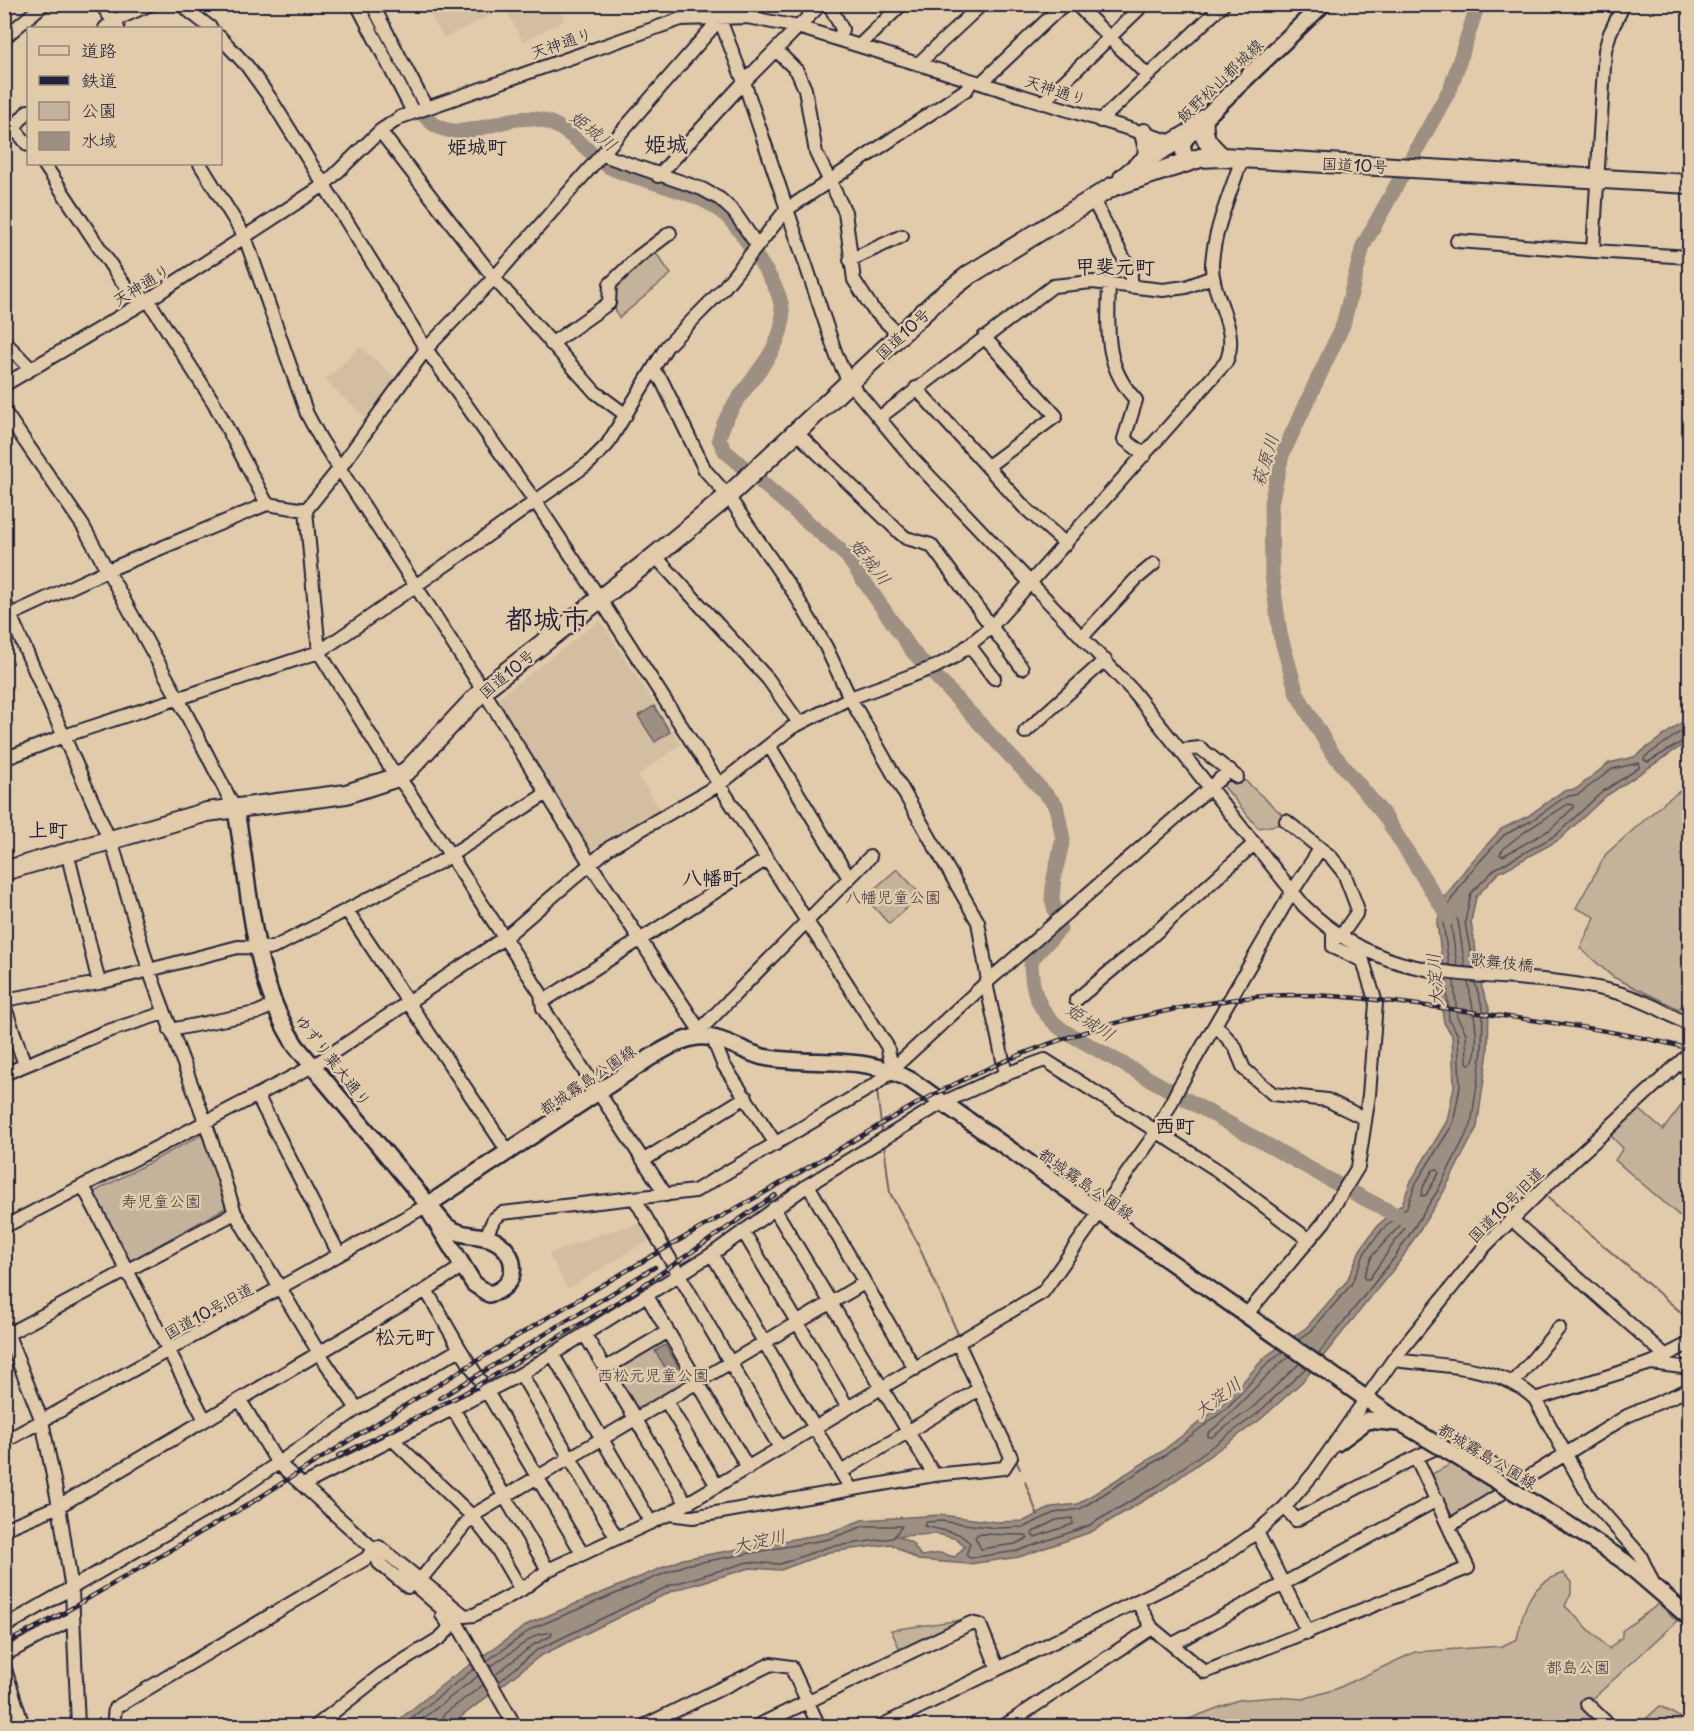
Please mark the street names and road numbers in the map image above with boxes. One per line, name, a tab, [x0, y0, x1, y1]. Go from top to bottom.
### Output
street label: 天神通り	[527, 20, 595, 64]
street label: 飯野松山都城線	[1170, 32, 1268, 128]
street label: 天神通り	[1022, 68, 1090, 110]
street label: 国道10号	[1321, 150, 1389, 178]
street label: 天神通り	[107, 257, 175, 311]
street label: 国道10号	[869, 301, 935, 365]
street label: 国道10号	[473, 642, 539, 704]
street label: 歌舞伎橋	[1469, 946, 1535, 976]
street label: ゆずり葉大通り	[290, 1008, 378, 1112]
street label: 都城霧島公園線	[534, 1038, 640, 1120]
street label: 都城霧島公園線	[1034, 1141, 1140, 1225]
street label: 国道10号旧道	[1462, 1161, 1548, 1247]
street label: 国道10号旧道	[159, 1276, 257, 1344]
street label: 都城霧島公園線	[1434, 1416, 1542, 1494]

